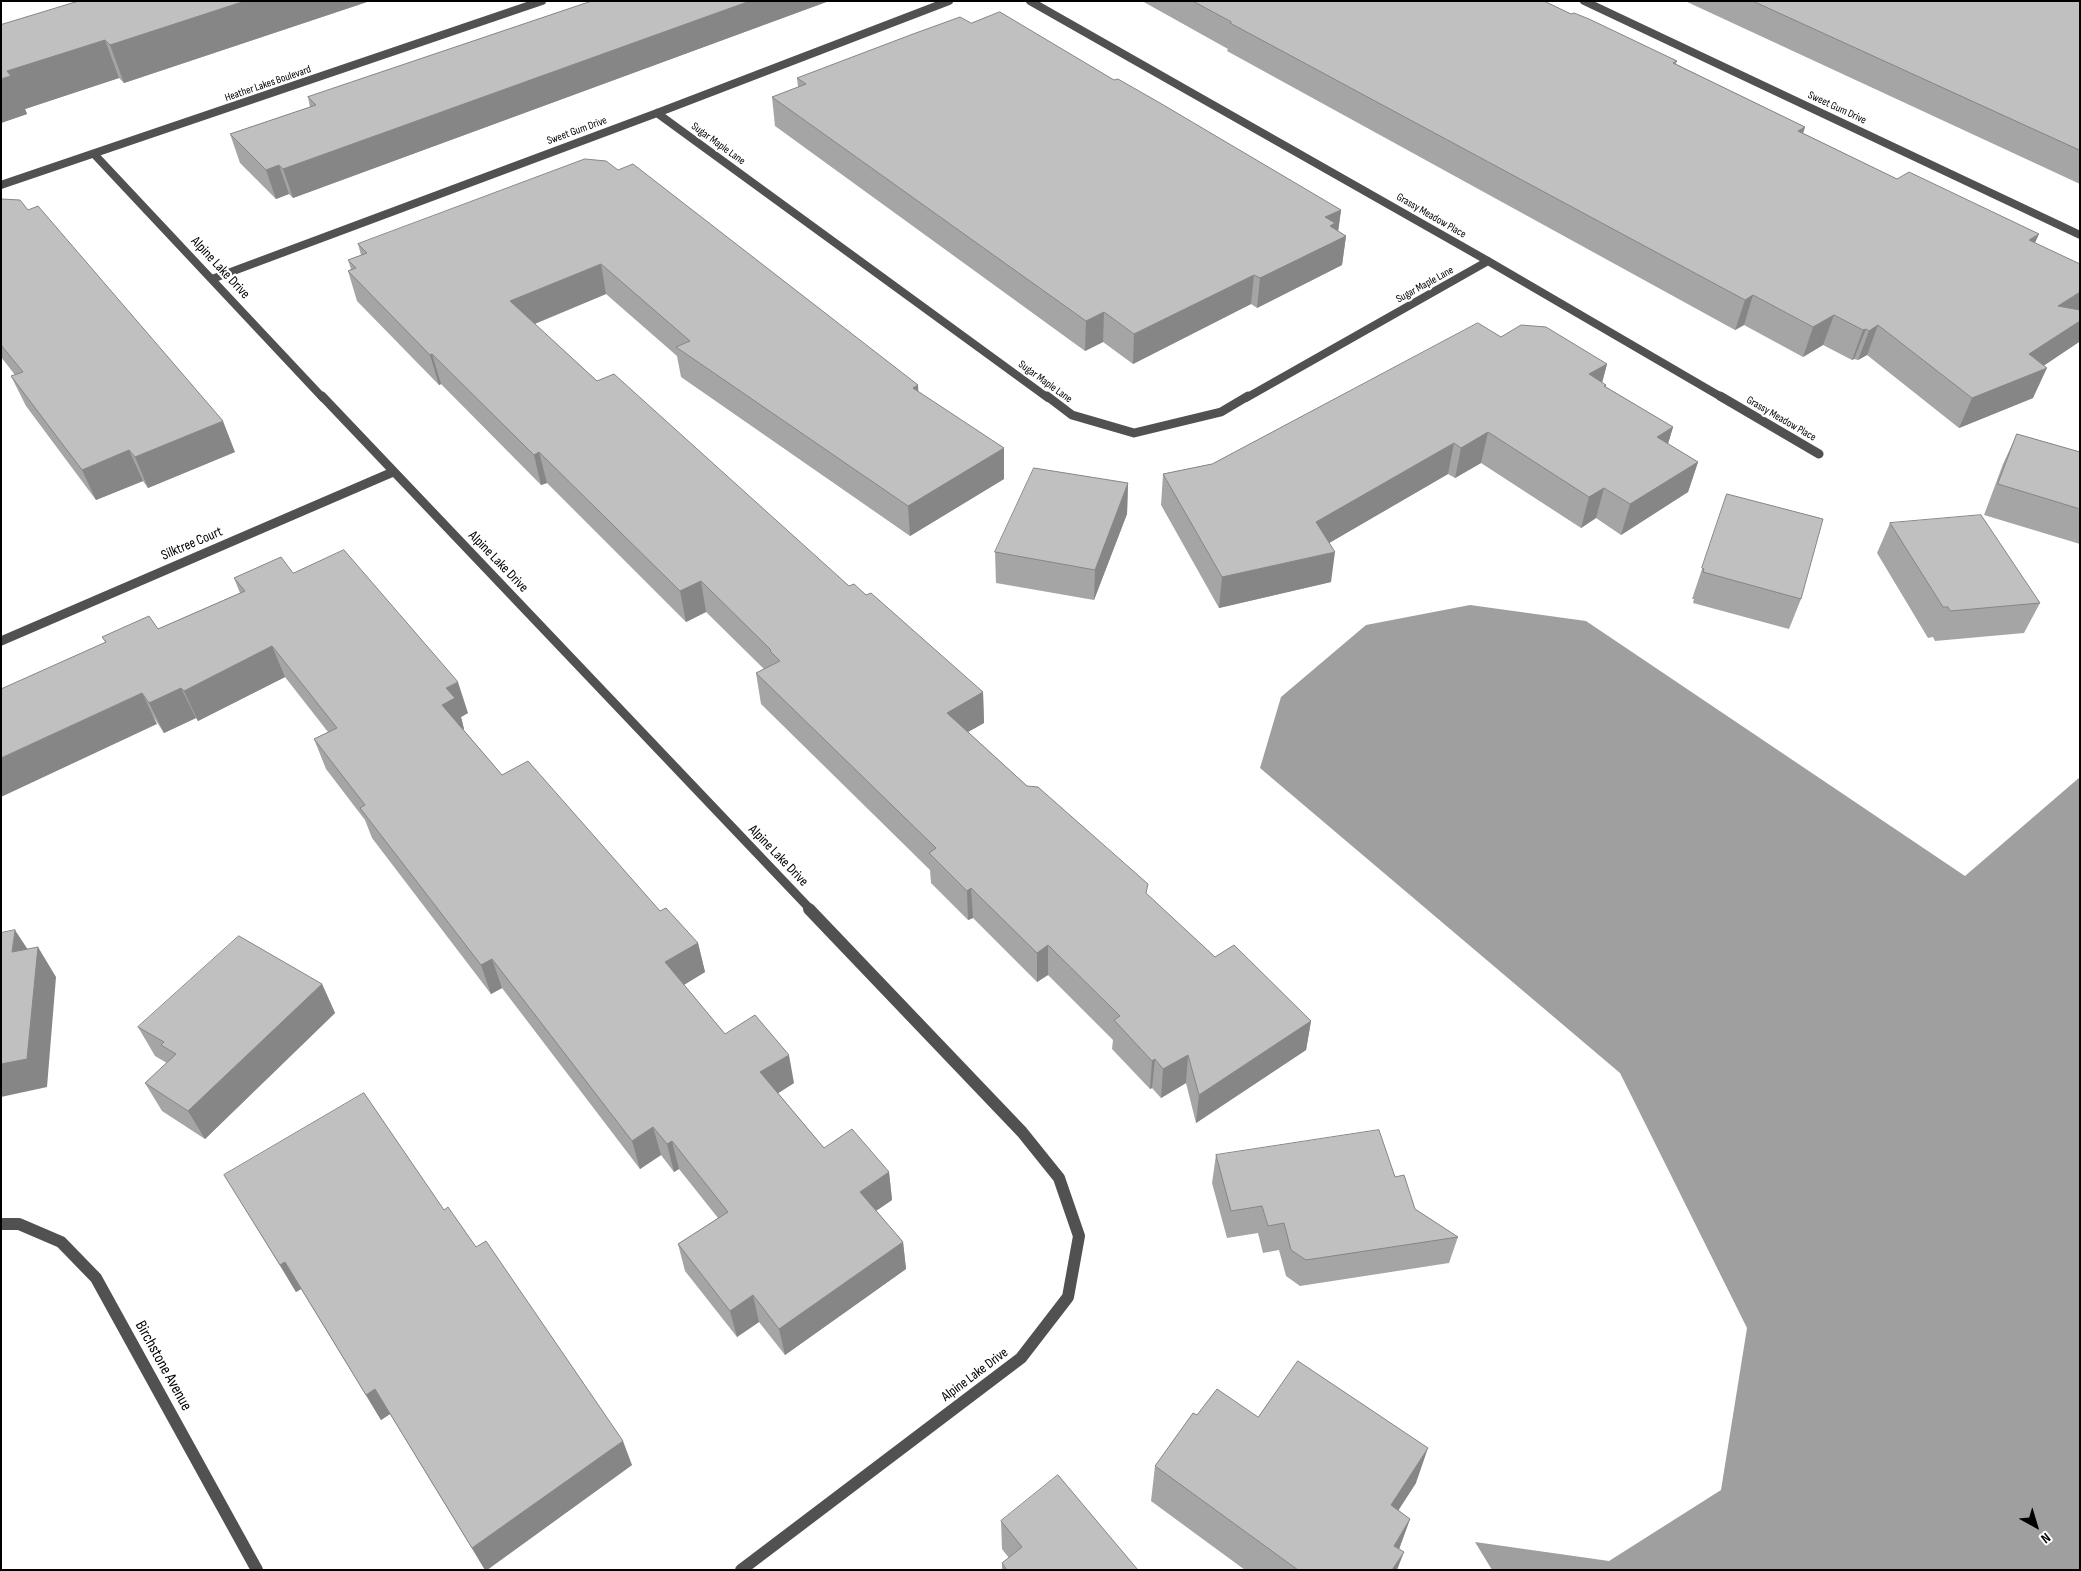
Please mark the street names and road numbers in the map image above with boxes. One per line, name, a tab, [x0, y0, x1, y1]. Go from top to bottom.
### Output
street label: Heather Lakes Boulevard	[223, 63, 313, 105]
street label: Sweet Gum Drive	[1806, 89, 1868, 127]
street label: Sweet Gum Drive	[545, 114, 609, 148]
street label: Sugar Maple Lane	[688, 120, 748, 168]
street label: Grassy Meadow Place	[1394, 191, 1468, 241]
street label: Alpine Lake Drive	[187, 233, 253, 303]
street label: Sugar Maple Lane	[1394, 264, 1456, 306]
street label: Sugar Maple Lane	[1015, 358, 1075, 406]
street label: Grassy Meadow Place	[1744, 394, 1818, 444]
street label: Silktree Court	[159, 524, 225, 564]
street label: Alpine Lake Drive	[465, 528, 531, 596]
street label: Alpine Lake Drive	[745, 822, 811, 890]
street label: Birchstone Avenue	[130, 1318, 196, 1414]
street label: Alpine Lake Drive	[938, 1345, 1012, 1405]

